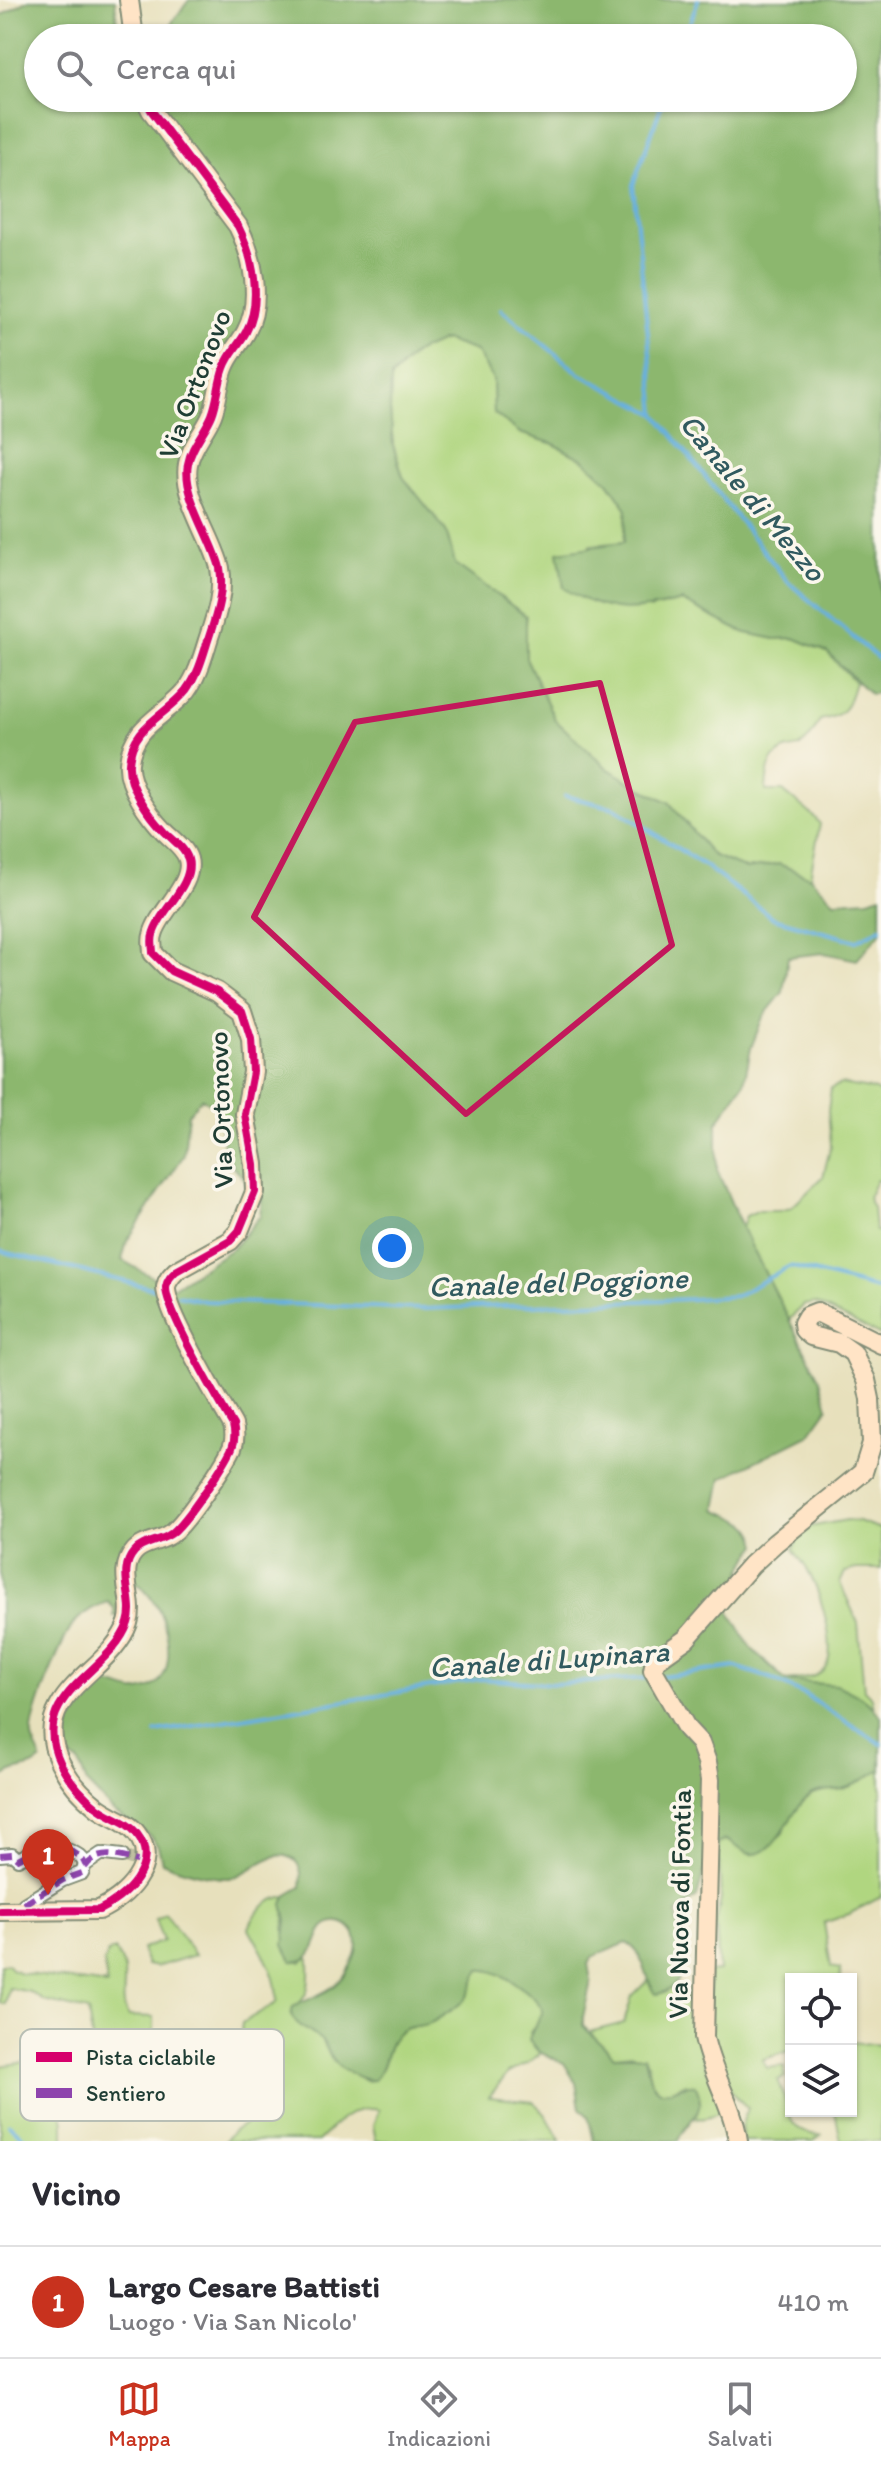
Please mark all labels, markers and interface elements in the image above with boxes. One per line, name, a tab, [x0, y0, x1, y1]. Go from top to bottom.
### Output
search box	[24, 24, 857, 112]
icon: search	[52, 46, 96, 90]
text: Cerca qui	[116, 50, 236, 87]
street label: Via Ortonovo	[150, 305, 238, 463]
water label: Canale di Mezzo	[672, 406, 834, 589]
street label: Via Ortonovo	[200, 1031, 240, 1189]
your location	[372, 1228, 412, 1268]
water label: Canale del Poggione	[428, 1259, 690, 1305]
water label: Canale di Lupinara	[428, 1632, 671, 1686]
street label: Via Nuova di Fontia	[660, 1788, 698, 2019]
pin: 1	[22, 1829, 74, 1895]
map controls	[785, 1973, 857, 2117]
button: locate	[785, 1973, 857, 2045]
legend	[20, 2029, 284, 2121]
text: Pista ciclabile	[86, 2044, 216, 2071]
button: layers	[785, 2045, 857, 2117]
text: Sentiero	[86, 2080, 166, 2107]
text: Vicino	[32, 2173, 121, 2214]
text: Largo Cesare Battisti	[108, 2268, 380, 2305]
text: 1	[52, 2286, 64, 2318]
text: 410 m	[778, 2286, 849, 2318]
text: Luogo · Via San Nicolo'	[108, 2305, 357, 2337]
tab: Mappa	[108, 2377, 170, 2452]
tab: Indicazioni	[387, 2377, 491, 2452]
tab: Salvati	[708, 2377, 773, 2452]

